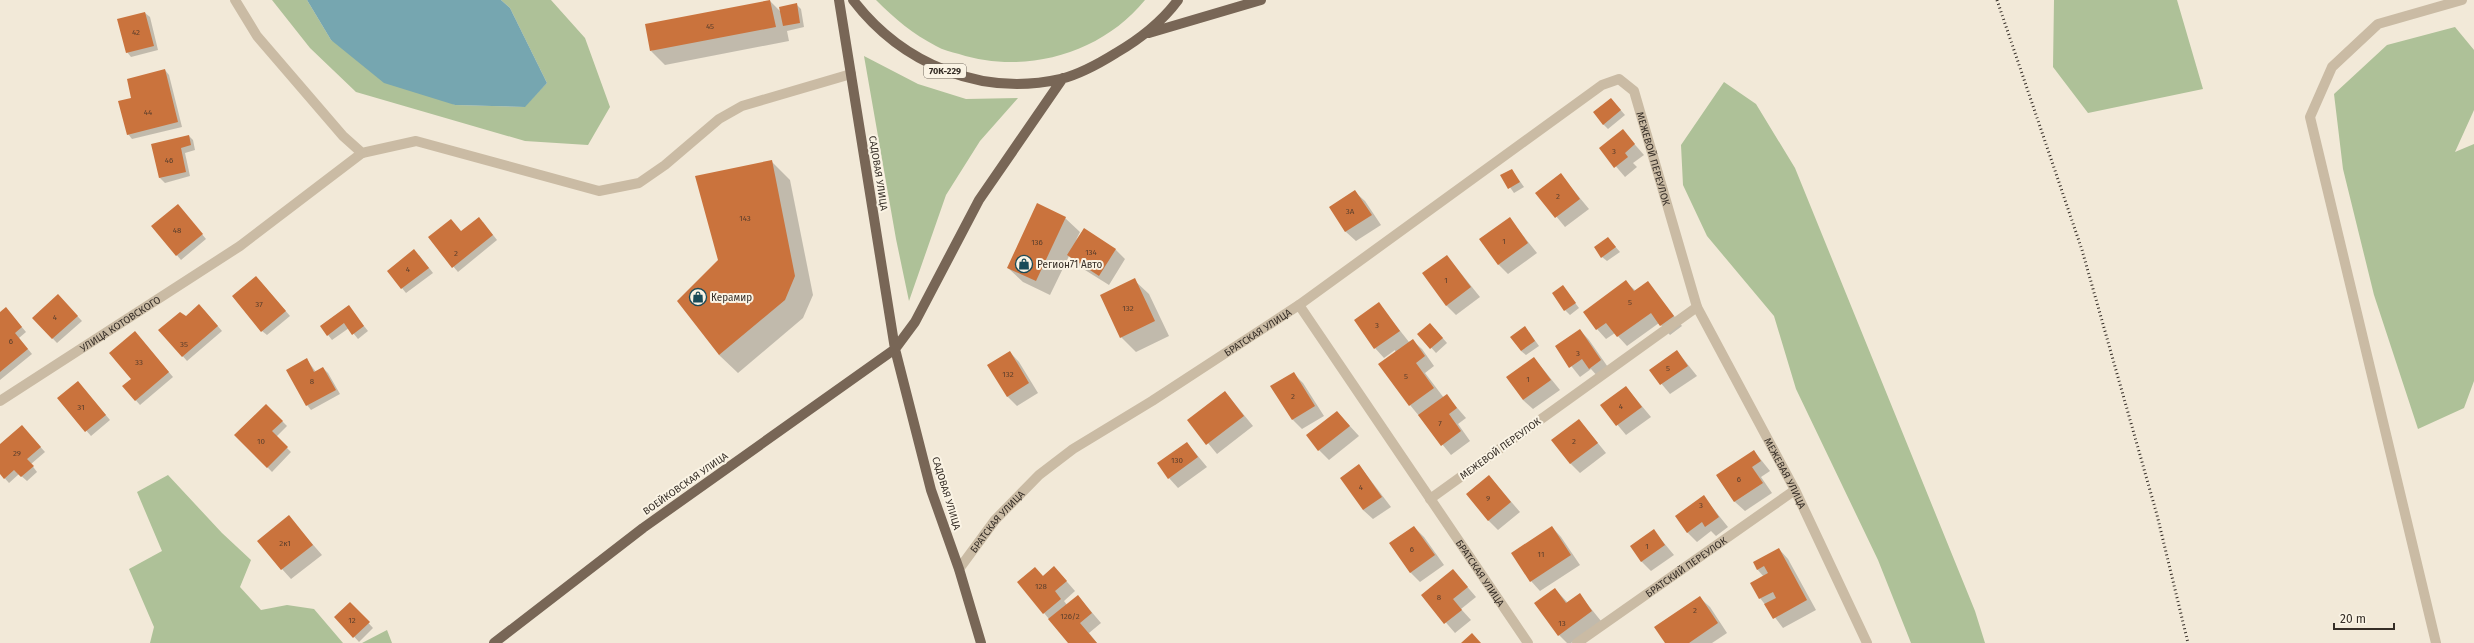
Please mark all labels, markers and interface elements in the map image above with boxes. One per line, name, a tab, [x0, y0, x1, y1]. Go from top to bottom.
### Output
house number: 45	[706, 22, 714, 31]
house number: 42	[132, 28, 140, 37]
road number: 70К-229	[924, 64, 966, 78]
house number: 44	[144, 108, 153, 117]
street label: МЕЖЕВОЙ ПЕРЕУЛОК	[1633, 111, 1672, 207]
street label: САДОВАЯ УЛИЦА	[866, 135, 890, 212]
house number: 3	[1612, 147, 1616, 156]
house number: 46	[165, 156, 173, 165]
house number: 2	[1556, 192, 1560, 201]
house number: 3А	[1346, 207, 1355, 216]
house number: 143	[739, 214, 751, 223]
house number: 48	[173, 226, 182, 235]
house number: 1	[1502, 237, 1506, 246]
house number: 136	[1031, 238, 1043, 247]
house number: 134	[1085, 248, 1098, 257]
house number: 2	[454, 249, 458, 258]
shop icon: Регион71 Авто	[1014, 254, 1034, 274]
place label: Регион71 Авто	[1037, 259, 1102, 271]
house number: 4	[406, 265, 411, 274]
house number: 1	[1444, 276, 1448, 285]
shop icon: Керамир	[688, 287, 708, 307]
place label: Керамир	[711, 292, 752, 304]
street label: УЛИЦА КОТОВСКОГО	[78, 294, 163, 355]
house number: 5	[1628, 298, 1632, 307]
house number: 37	[255, 300, 263, 309]
house number: 132	[1122, 304, 1134, 313]
street label: БРАТСКАЯ УЛИЦА	[1222, 306, 1294, 359]
house number: 4	[53, 313, 58, 322]
house number: 3	[1375, 321, 1379, 330]
house number: 6	[9, 337, 13, 346]
house number: 35	[180, 340, 188, 349]
house number: 3	[1576, 349, 1580, 358]
house number: 33	[135, 358, 143, 367]
house number: 5	[1666, 364, 1670, 373]
house number: 132	[1002, 370, 1014, 379]
house number: 5	[1404, 372, 1408, 381]
house number: 1	[1526, 375, 1530, 384]
house number: 8	[310, 377, 315, 386]
house number: 2	[1291, 392, 1295, 401]
house number: 4	[1619, 402, 1624, 411]
house number: 31	[77, 403, 85, 412]
street label: МЕЖЕВОЙ ПЕРЕУЛОК	[1457, 415, 1543, 482]
house number: 7	[1438, 419, 1442, 428]
street label: МЕЖЕВАЯ УЛИЦА	[1761, 436, 1808, 511]
house number: 10	[257, 437, 265, 446]
house number: 2	[1572, 437, 1576, 446]
house number: 29	[13, 449, 21, 458]
street label: ВОЕЙКОВСКАЯ УЛИЦА	[640, 449, 731, 518]
street label: САДОВАЯ УЛИЦА	[929, 455, 963, 532]
house number: 130	[1171, 456, 1183, 465]
house number: 6	[1737, 475, 1741, 484]
house number: 4	[1359, 483, 1364, 492]
street label: БРАТСКАЯ УЛИЦА	[968, 488, 1028, 555]
house number: 9	[1486, 494, 1490, 503]
house number: 3	[1699, 501, 1703, 510]
street label: БРАТСКИЙ ПЕРЕУЛОК	[1643, 535, 1730, 600]
street label: БРАТСКАЯ УЛИЦА	[1453, 538, 1507, 609]
house number: 2к1	[279, 539, 291, 548]
house number: 1	[1645, 542, 1649, 551]
house number: 6	[1410, 545, 1414, 554]
house number: 11	[1538, 550, 1544, 559]
house number: 128	[1035, 582, 1048, 591]
house number: 8	[1437, 593, 1442, 602]
scale bar	[2334, 605, 2394, 631]
house number: 2	[1693, 606, 1697, 615]
house number: 126/2	[1060, 612, 1080, 621]
text: 20 m	[2340, 612, 2366, 626]
house number: 12	[348, 616, 356, 625]
house number: 13	[1558, 619, 1566, 628]

